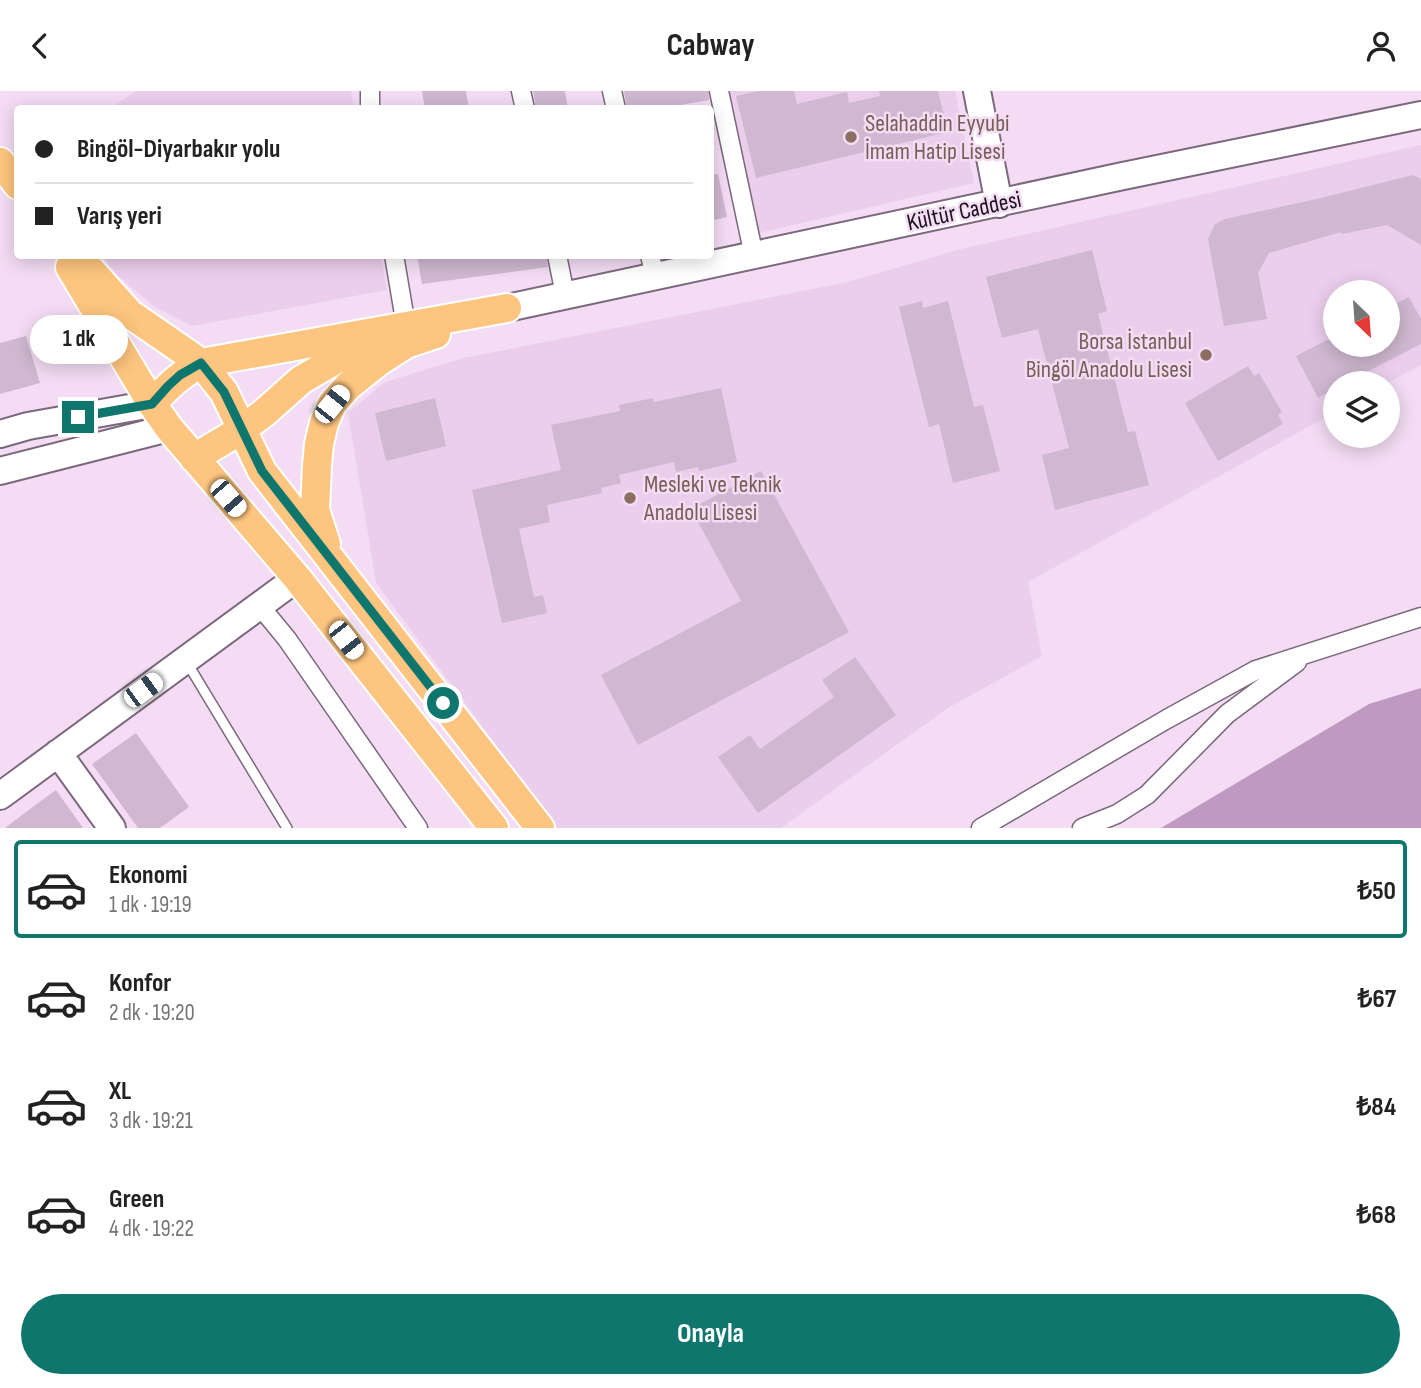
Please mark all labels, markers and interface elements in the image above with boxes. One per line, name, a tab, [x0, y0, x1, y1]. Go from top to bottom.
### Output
text: Cabway	[666, 26, 755, 65]
icon: back	[21, 27, 59, 65]
icon: person	[1362, 27, 1400, 65]
place label: Selahaddin Eyyubi İmam Hatip Lisesi	[865, 109, 1010, 166]
marker: Selahaddin Eyyubi İmam Hatip Lisesi	[843, 129, 859, 145]
text: Bingöl-Diyarbakır yolu	[77, 134, 280, 165]
street label: Kültür Caddesi	[904, 185, 1024, 237]
text: Varış yeri	[77, 201, 162, 232]
north arrow	[1323, 280, 1400, 357]
map controls	[1323, 280, 1400, 448]
callout: 1 dk	[29, 315, 127, 365]
text: 1 dk	[63, 325, 95, 353]
place label: Borsa İstanbul Bingöl Anadolu Lisesi	[1026, 327, 1192, 384]
marker: Borsa İstanbul Bingöl Anadolu Lisesi	[1198, 347, 1214, 363]
button: layers	[1323, 371, 1400, 448]
car	[311, 381, 354, 427]
route end	[62, 401, 94, 433]
place label: Mesleki ve Teknik Anadolu Lisesi	[643, 470, 782, 527]
car	[207, 475, 250, 521]
marker: Mesleki ve Teknik Anadolu Lisesi	[622, 490, 638, 506]
car	[325, 617, 368, 663]
car	[120, 669, 167, 711]
route start	[427, 687, 459, 719]
icon: car	[25, 858, 88, 921]
text: Ekonomi	[109, 860, 188, 891]
text: ₺50	[1357, 876, 1396, 907]
text: 1 dk · 19:19	[109, 891, 192, 919]
icon: car	[25, 966, 88, 1029]
text: Konfor	[109, 968, 171, 999]
text: ₺67	[1358, 984, 1396, 1015]
text: 2 dk · 19:20	[109, 999, 195, 1027]
icon: car	[25, 1074, 88, 1137]
text: XL	[109, 1076, 131, 1107]
text: ₺84	[1356, 1092, 1396, 1123]
text: 3 dk · 19:21	[109, 1107, 193, 1135]
icon: car	[25, 1182, 88, 1245]
text: Green	[109, 1184, 164, 1215]
text: ₺68	[1357, 1200, 1396, 1231]
text: 4 dk · 19:22	[109, 1215, 194, 1243]
button: Onayla	[21, 1294, 1400, 1374]

